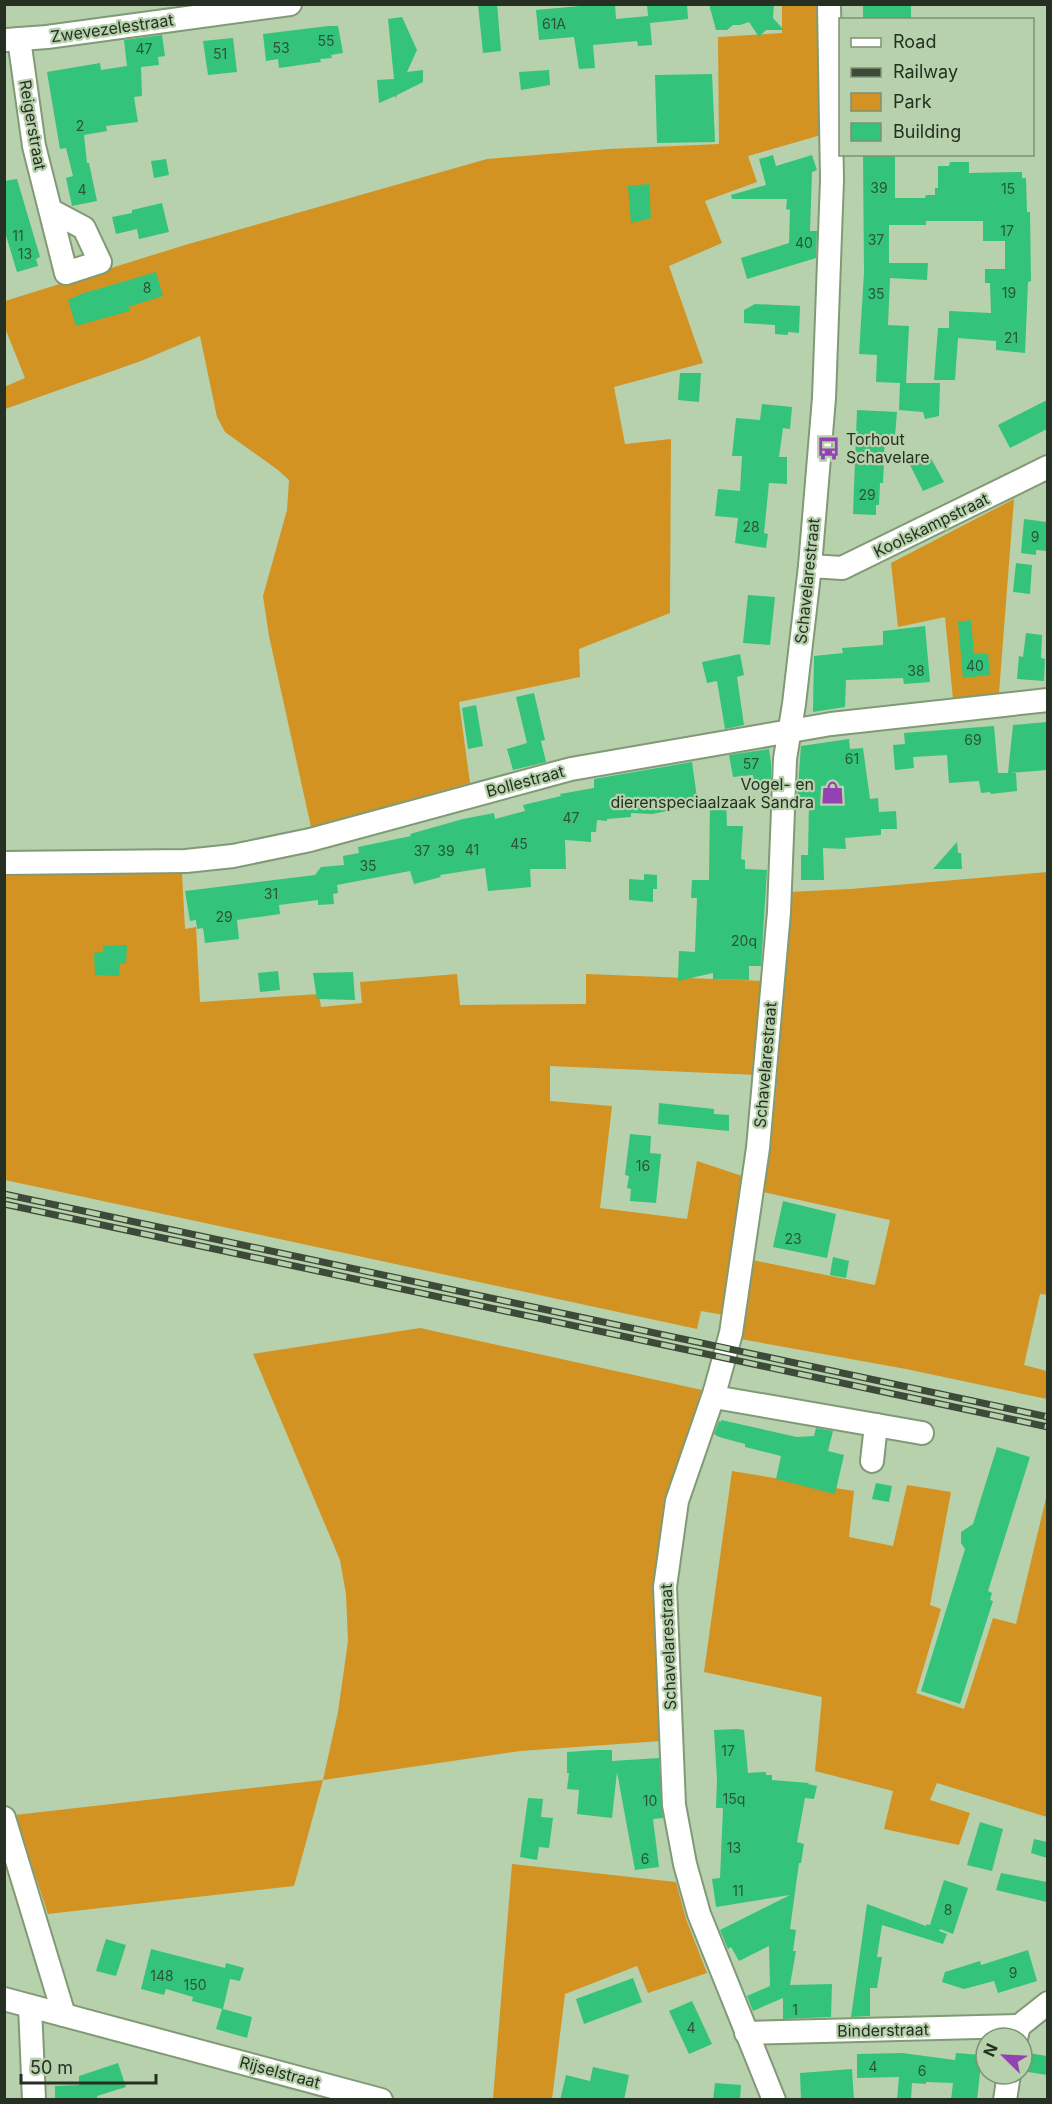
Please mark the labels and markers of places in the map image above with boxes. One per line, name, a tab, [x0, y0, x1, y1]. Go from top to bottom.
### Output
place label: Torhout Schavelare	[846, 429, 930, 467]
bus stop icon: Torhout Schavelare	[815, 435, 841, 461]
place label: Vogel- en dierenspeciaalzaak Sandra	[610, 774, 814, 812]
shop icon: Vogel- en dierenspeciaalzaak Sandra	[819, 780, 845, 806]

